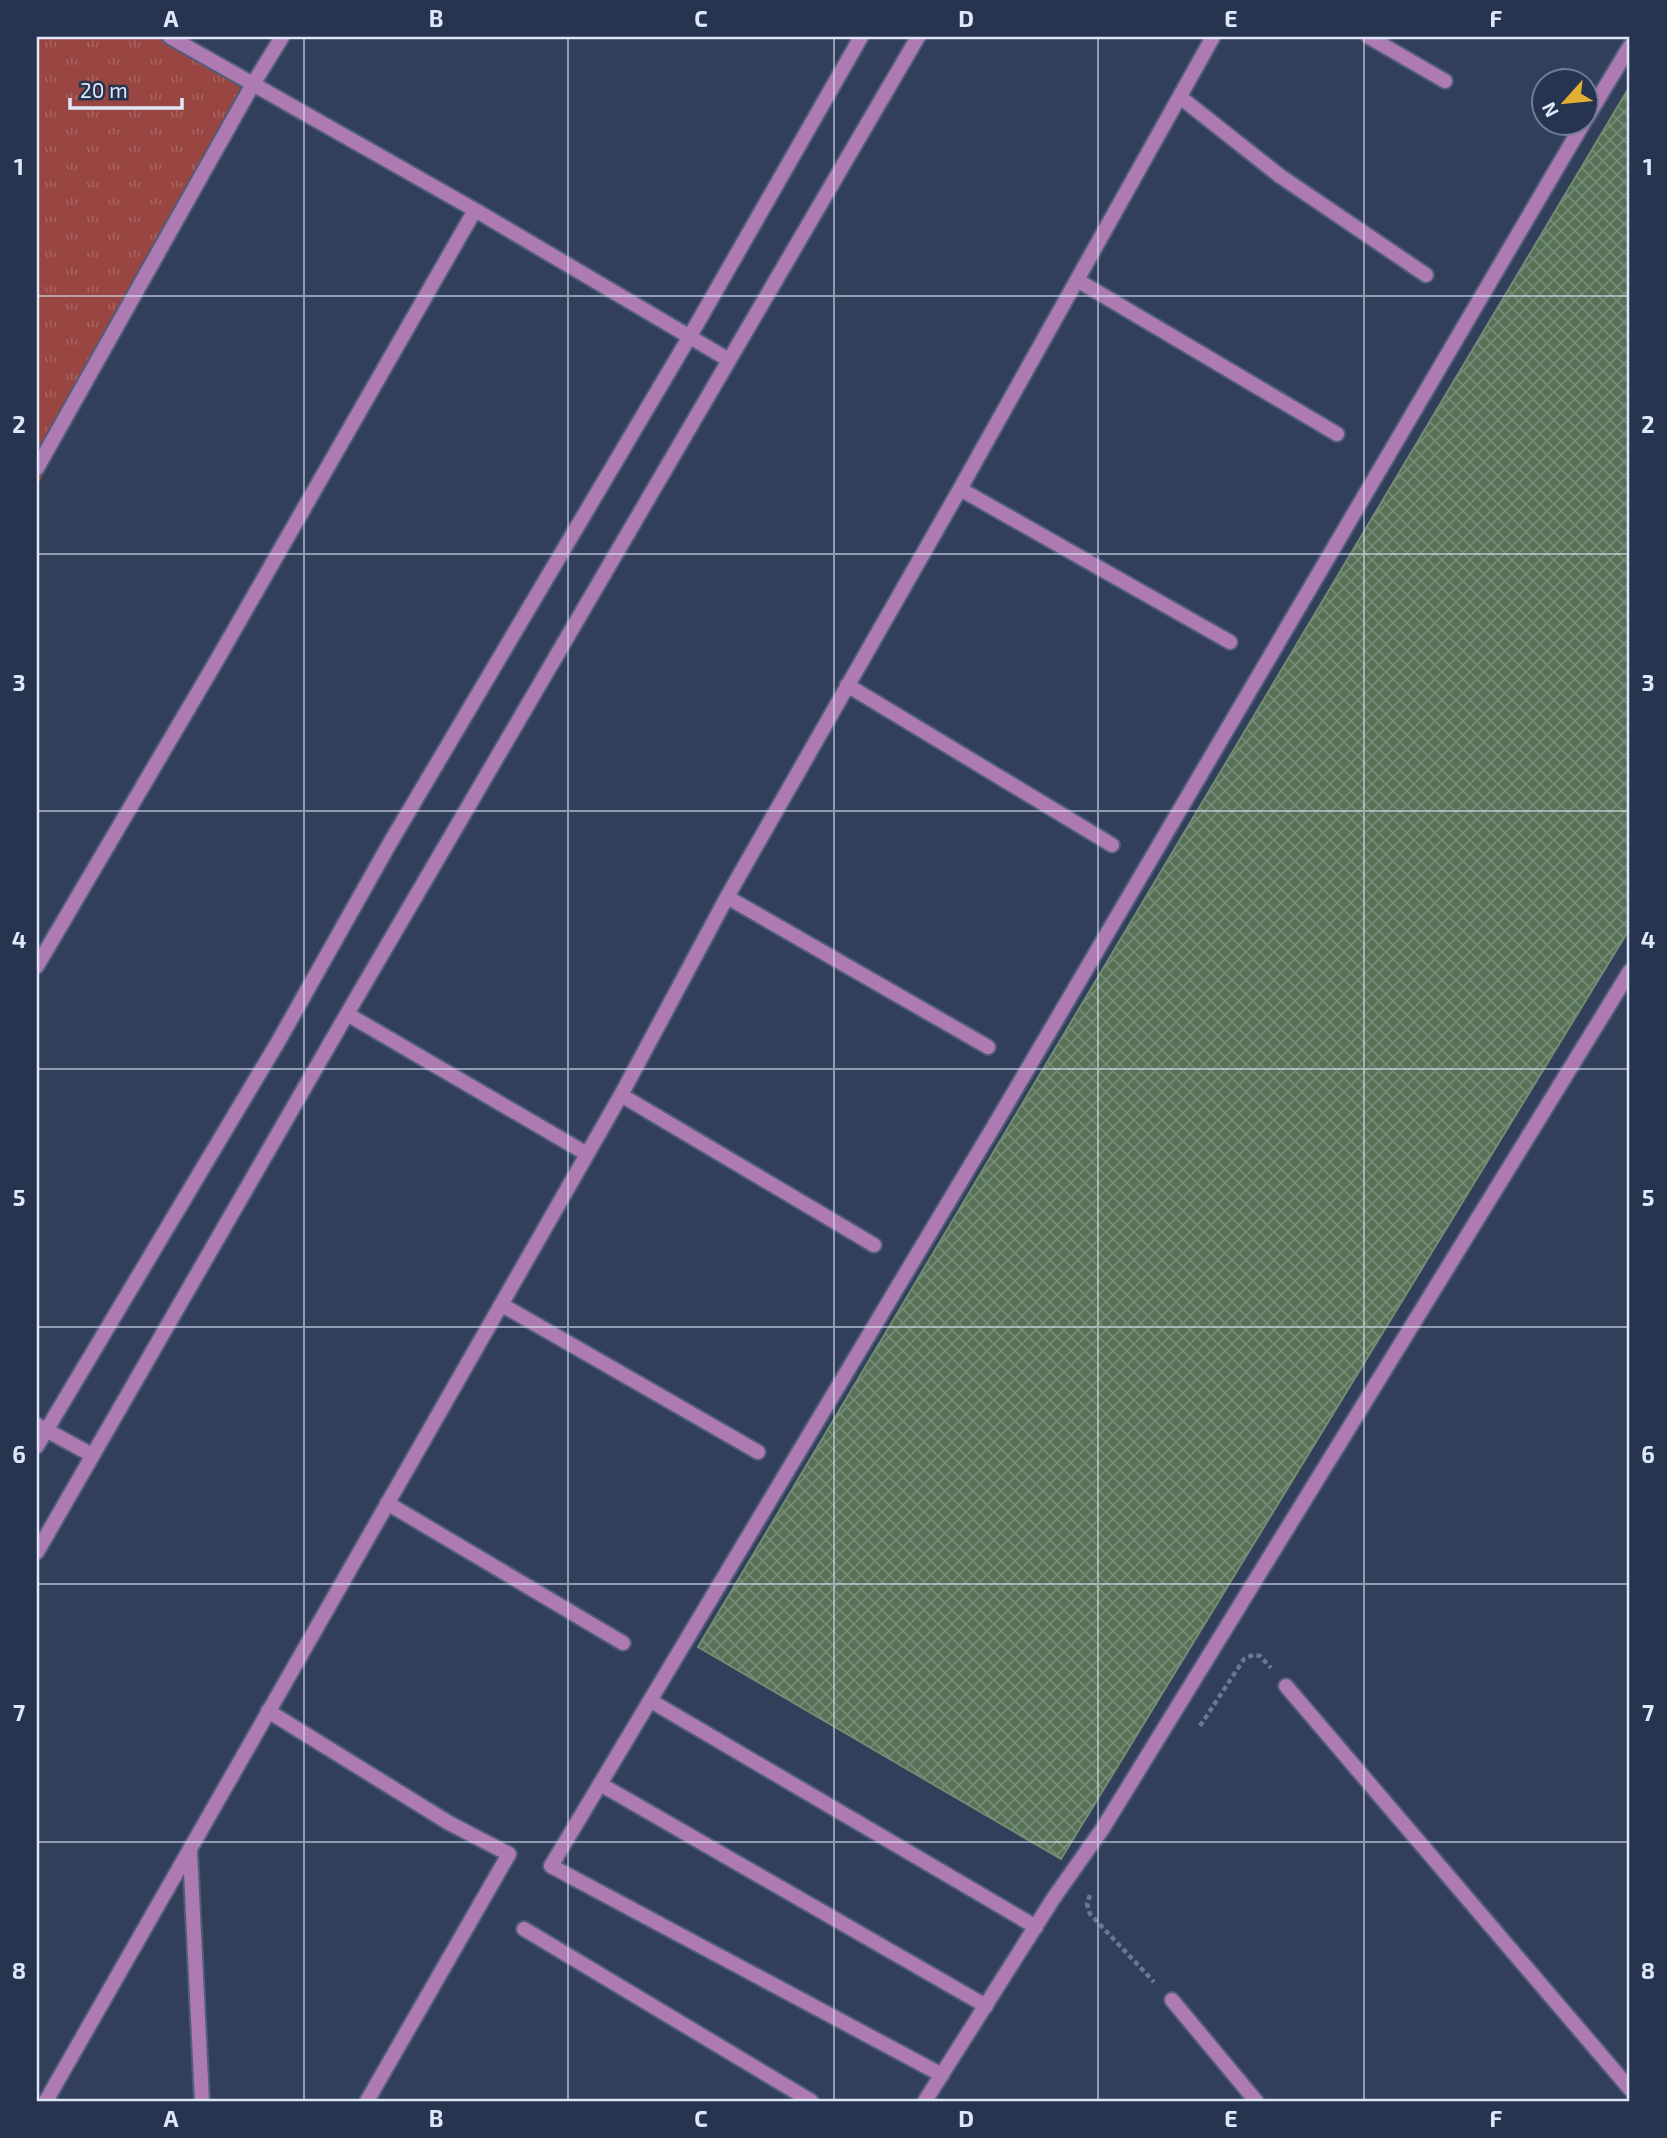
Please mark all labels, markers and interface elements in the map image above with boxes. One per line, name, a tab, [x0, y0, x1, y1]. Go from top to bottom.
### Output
text: A	[163, 4, 179, 32]
text: B	[429, 4, 443, 32]
text: C	[694, 4, 708, 32]
text: D	[958, 4, 974, 32]
text: E	[1224, 4, 1238, 32]
text: F	[1490, 4, 1503, 32]
scale bar	[70, 66, 182, 110]
north arrow	[1530, 66, 1600, 136]
text: 20 m	[80, 77, 128, 102]
text: N	[1536, 99, 1563, 121]
text: 1	[14, 152, 24, 180]
text: 1	[1643, 152, 1653, 180]
text: 2	[12, 410, 26, 438]
text: 2	[1641, 410, 1655, 438]
text: 3	[12, 668, 26, 696]
text: 3	[1641, 668, 1655, 696]
text: 4	[12, 925, 26, 953]
text: 4	[1641, 925, 1655, 953]
text: 5	[13, 1183, 25, 1211]
text: 5	[1642, 1183, 1654, 1211]
text: 6	[12, 1440, 26, 1468]
text: 6	[1641, 1440, 1655, 1468]
text: 7	[13, 1698, 25, 1726]
text: 7	[1642, 1698, 1654, 1726]
text: 8	[12, 1956, 26, 1984]
text: 8	[1641, 1956, 1655, 1984]
text: A	[163, 2104, 179, 2132]
text: B	[429, 2104, 443, 2132]
text: C	[694, 2104, 708, 2132]
text: D	[958, 2104, 974, 2132]
text: E	[1224, 2104, 1238, 2132]
text: F	[1490, 2104, 1503, 2132]

